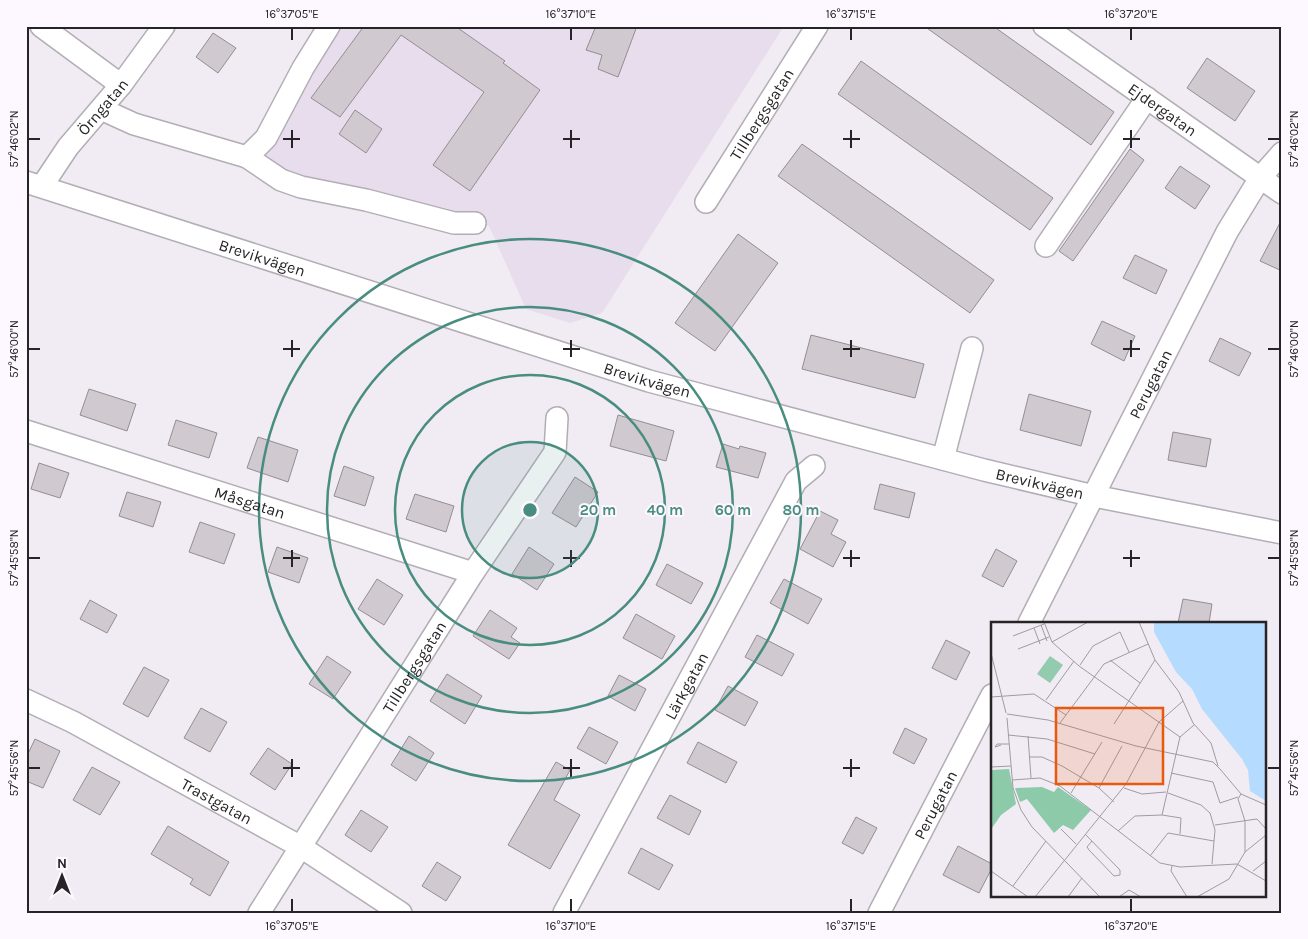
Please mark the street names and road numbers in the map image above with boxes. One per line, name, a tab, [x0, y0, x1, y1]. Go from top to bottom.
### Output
street label: Tillbergsgatan	[726, 65, 798, 164]
street label: Örngatan	[74, 75, 132, 139]
street label: Ejdergatan	[1124, 79, 1200, 140]
street label: Brevikvägen	[217, 235, 308, 281]
street label: Perugatan	[1125, 346, 1176, 422]
street label: Brevikvägen	[601, 358, 693, 402]
street label: Brevikvägen	[994, 464, 1086, 503]
street label: Måsgatan	[212, 482, 288, 523]
street label: Tillbergsgatan	[378, 618, 450, 716]
street label: Lärkgatan	[661, 649, 712, 723]
street label: Perugatan	[910, 767, 961, 843]
street label: Trastgatan	[178, 774, 256, 828]

